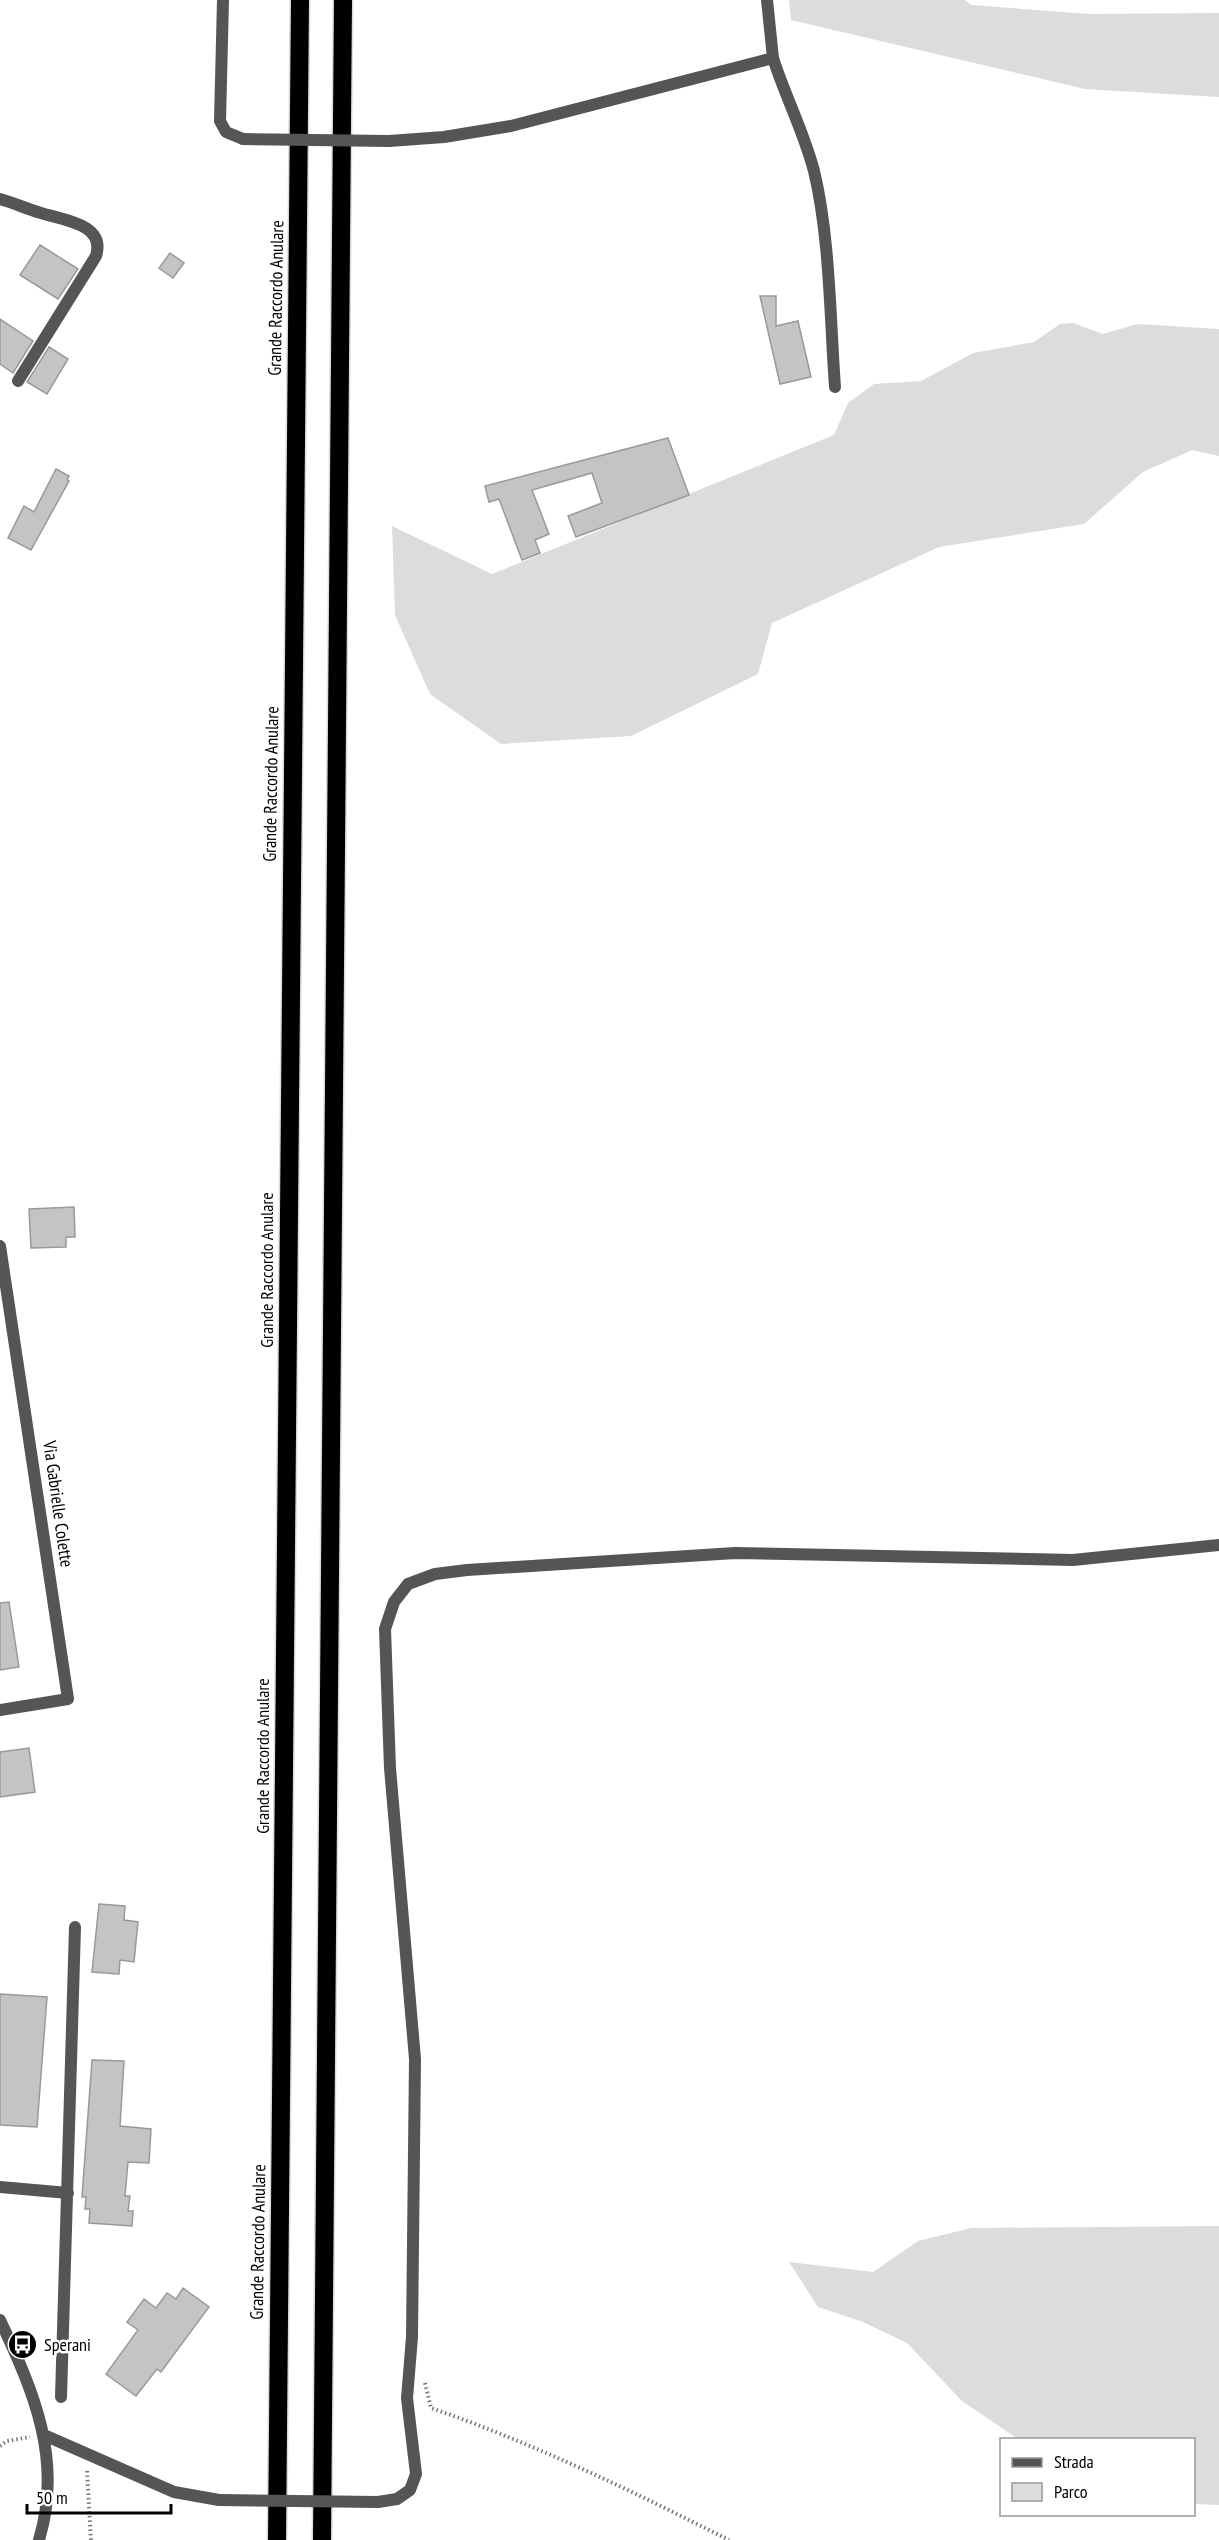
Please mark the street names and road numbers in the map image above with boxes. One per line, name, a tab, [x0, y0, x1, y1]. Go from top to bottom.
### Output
street label: Grande Raccordo Anulare	[263, 220, 288, 376]
street label: Grande Raccordo Anulare	[258, 706, 283, 862]
street label: Grande Raccordo Anulare	[255, 1192, 278, 1348]
street label: Via Gabrielle Colette	[38, 1438, 79, 1569]
street label: Grande Raccordo Anulare	[251, 1678, 274, 1834]
street label: Grande Raccordo Anulare	[245, 2164, 270, 2320]

